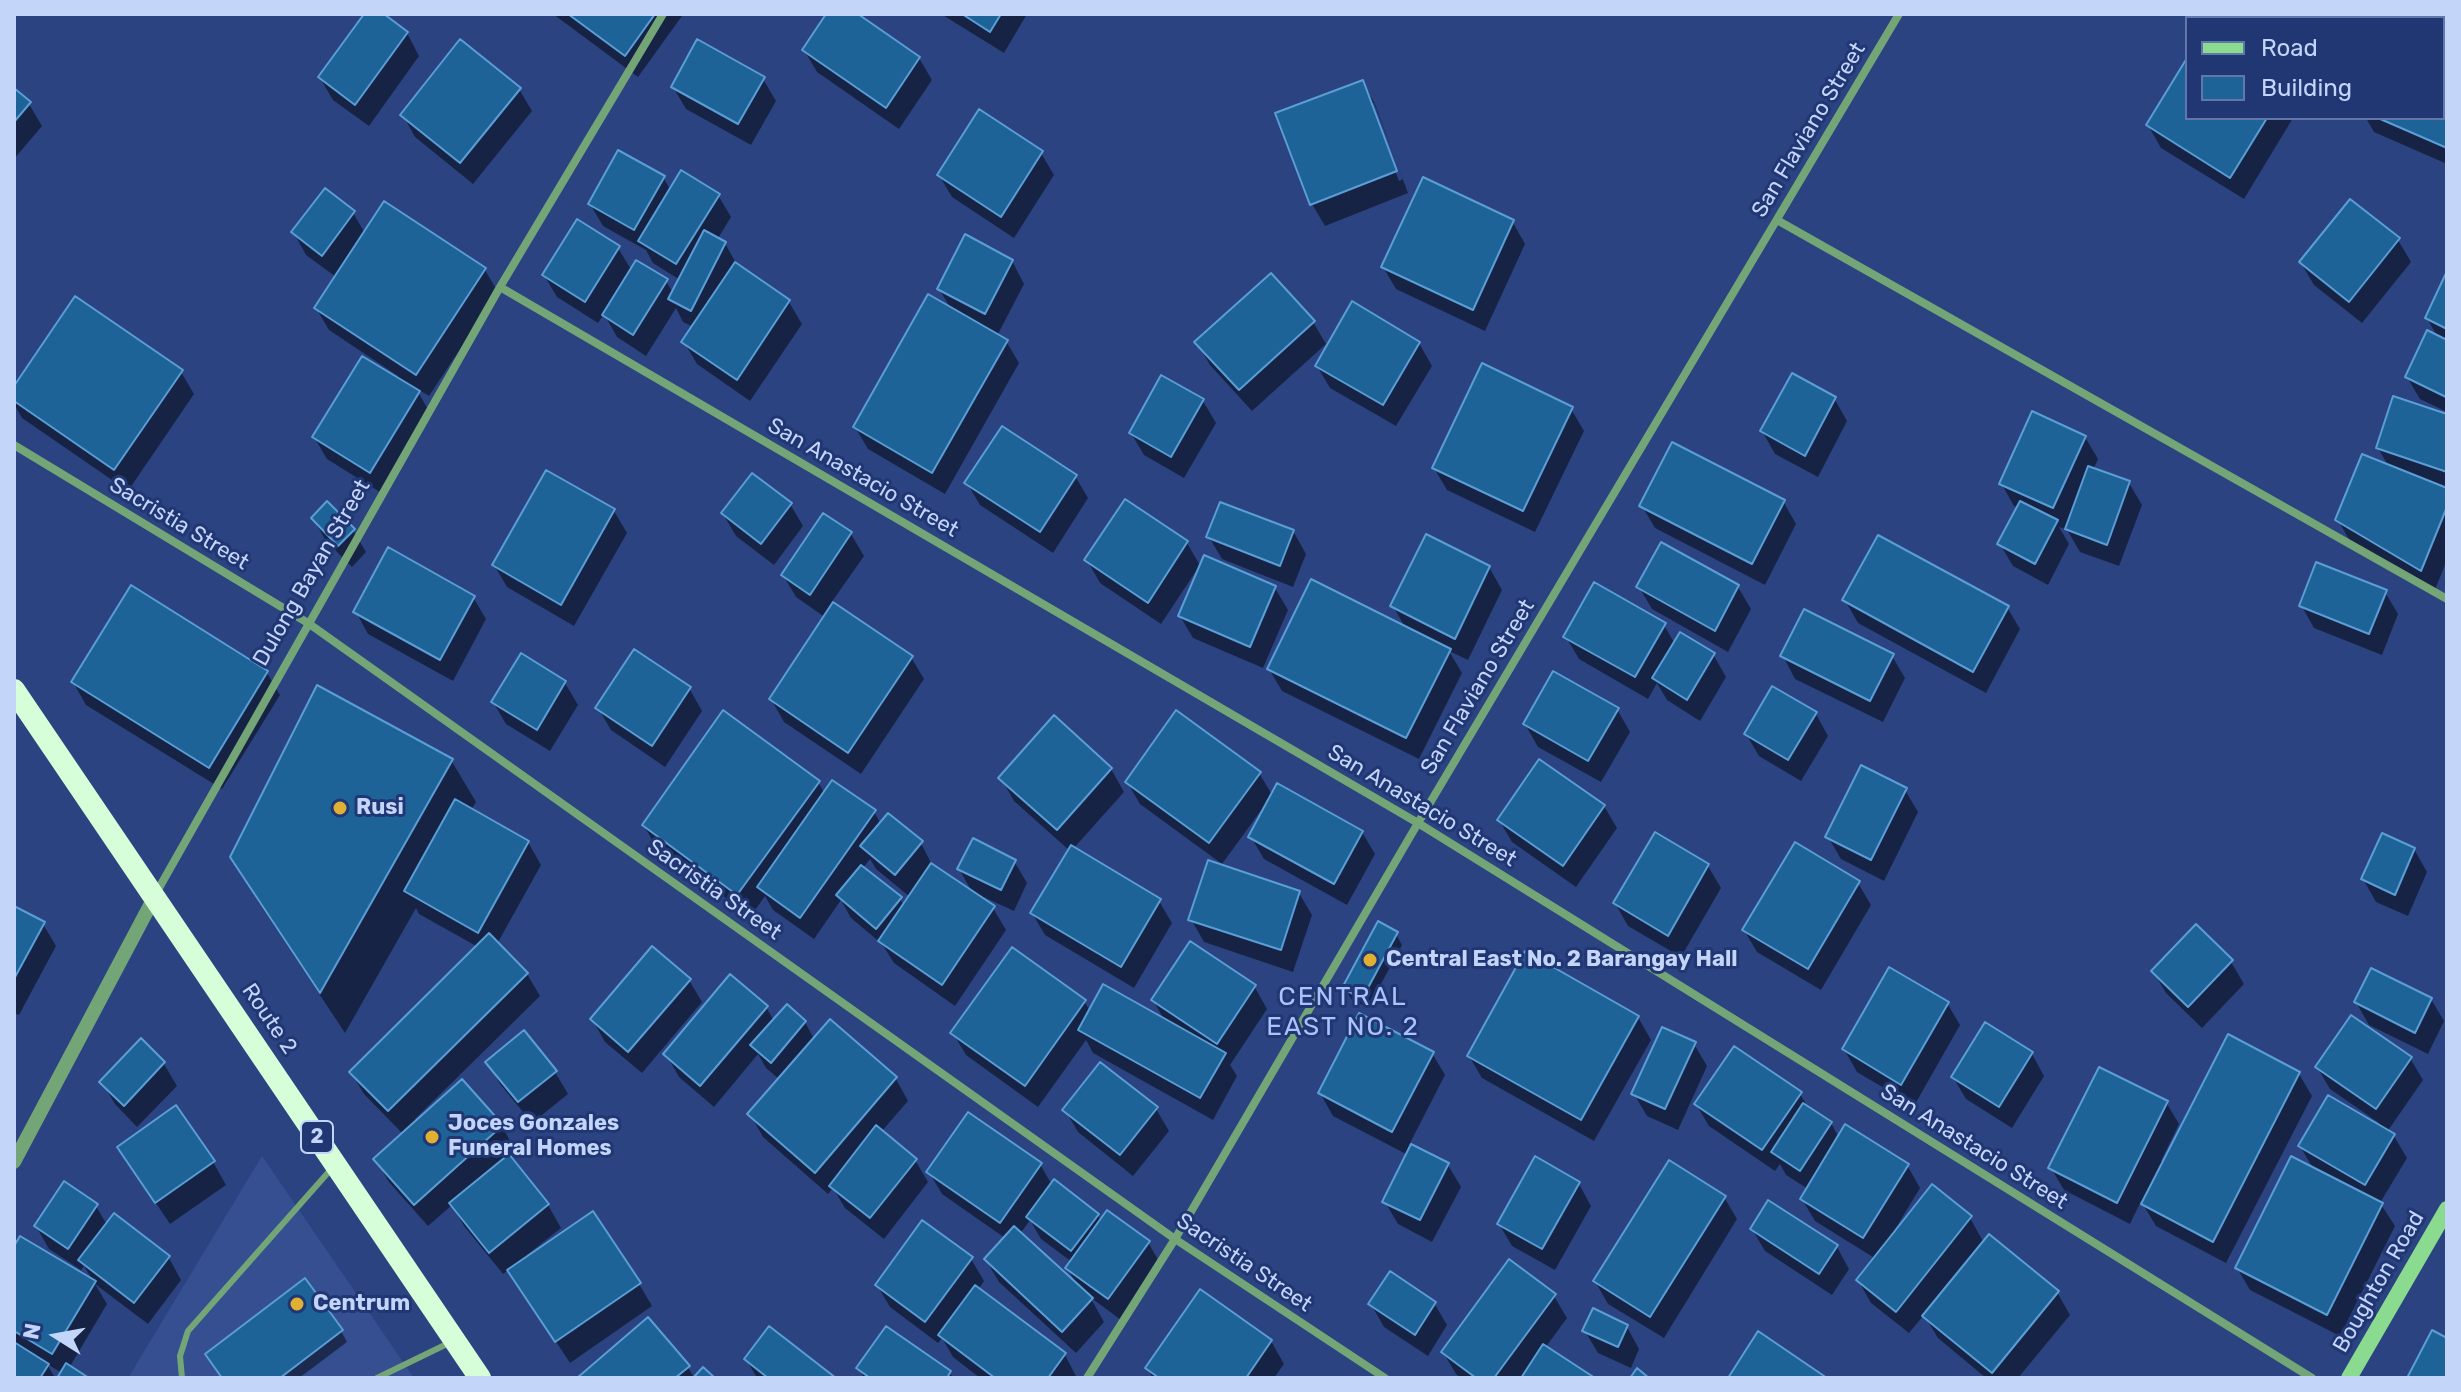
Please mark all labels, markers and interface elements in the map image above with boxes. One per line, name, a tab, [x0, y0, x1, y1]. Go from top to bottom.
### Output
legend	[2185, 16, 2445, 120]
text: Road	[2261, 34, 2318, 62]
street label: San Flaviano Street	[1746, 38, 1872, 222]
text: Building	[2261, 74, 2352, 102]
street label: San Anastacio Street	[763, 413, 963, 543]
street label: Sacristia Street	[105, 472, 253, 576]
street label: Dulong Bayan Street	[248, 475, 376, 671]
street label: San Flaviano Street	[1415, 595, 1541, 779]
street label: San Anastacio Street	[1323, 739, 1521, 873]
place label: Rusi	[356, 795, 404, 821]
marker: Rusi	[331, 799, 349, 817]
street label: Sacristia Street	[642, 834, 786, 946]
place label: Central East No. 2 Barangay Hall	[1386, 947, 1737, 973]
marker: Central East No. 2 Barangay Hall	[1361, 951, 1379, 969]
street label: Route 2	[236, 979, 302, 1059]
district label: CENTRAL EAST NO. 2	[1266, 981, 1420, 1042]
street label: San Anastacio Street	[1875, 1079, 2073, 1215]
place label: Joces Gonzales Funeral Homes	[448, 1111, 619, 1162]
road number: 2	[301, 1121, 333, 1153]
marker: Joces Gonzales Funeral Homes	[423, 1128, 441, 1146]
street label: Boughton Road	[2328, 1207, 2430, 1357]
street label: Sacristia Street	[1171, 1208, 1317, 1318]
place label: Centrum	[313, 1291, 410, 1317]
marker: Centrum	[288, 1295, 306, 1313]
north arrow	[16, 1296, 96, 1376]
text: N	[17, 1321, 47, 1342]

